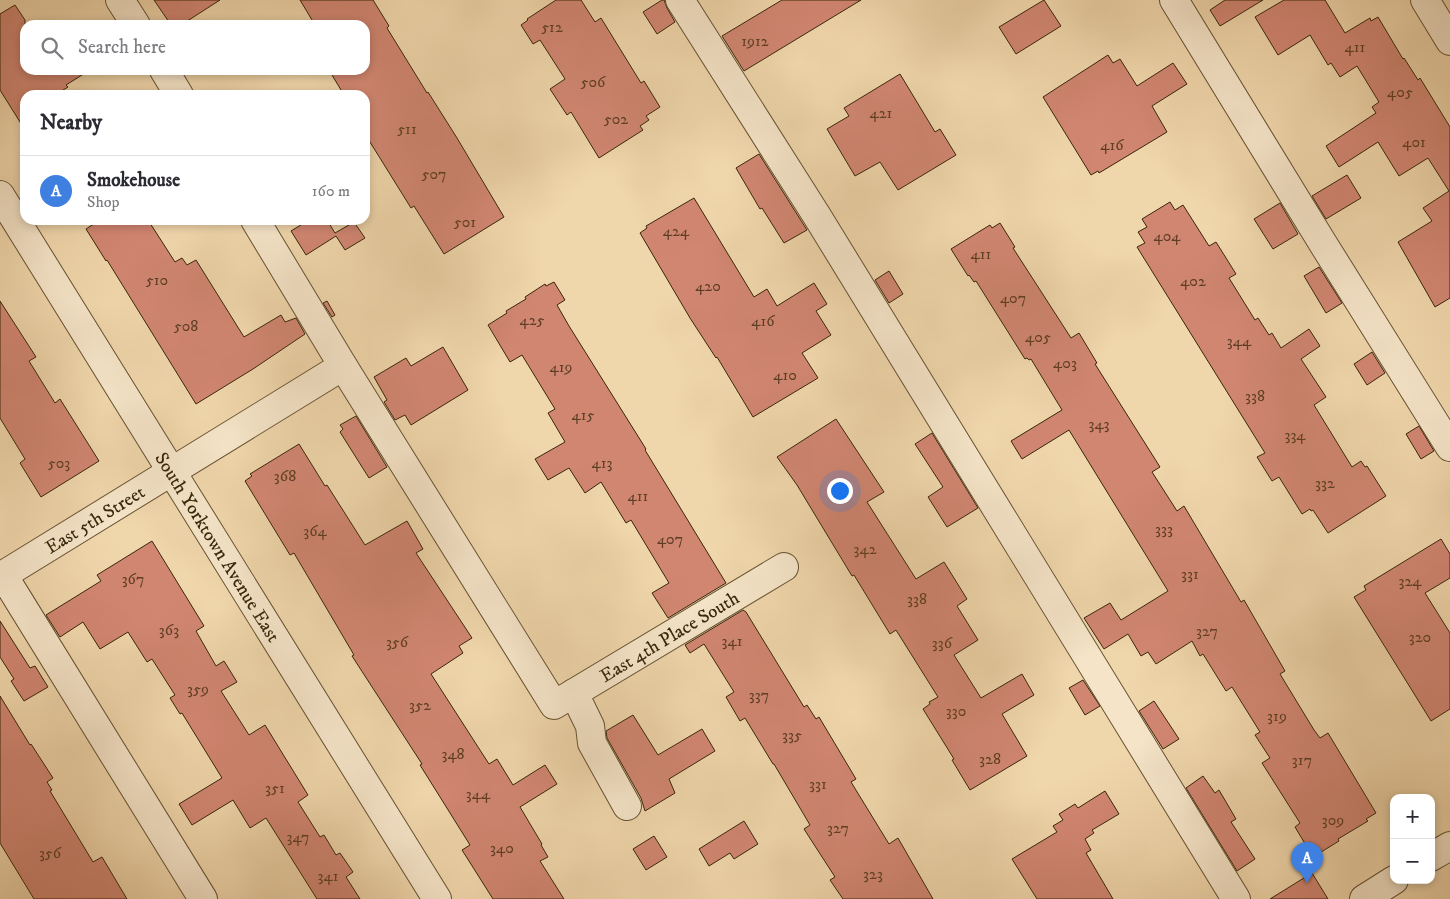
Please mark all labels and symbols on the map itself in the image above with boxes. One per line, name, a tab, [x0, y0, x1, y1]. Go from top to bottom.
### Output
house number: 512	[541, 17, 563, 37]
house number: 1912	[741, 31, 769, 51]
house number: 411	[1345, 37, 1366, 57]
house number: 506	[581, 72, 606, 92]
house number: 405	[1387, 82, 1413, 102]
house number: 421	[870, 103, 893, 123]
house number: 502	[604, 109, 628, 129]
house number: 511	[397, 119, 417, 139]
house number: 401	[1402, 132, 1426, 152]
house number: 416	[1100, 135, 1124, 155]
house number: 507	[422, 164, 447, 184]
house number: 501	[454, 212, 476, 232]
house number: 424	[663, 221, 690, 241]
house number: 404	[1154, 226, 1181, 246]
house number: 411	[971, 244, 992, 264]
house number: 510	[146, 270, 168, 290]
house number: 402	[1180, 271, 1206, 291]
house number: 420	[695, 276, 721, 296]
house number: 407	[1000, 288, 1026, 308]
house number: 425	[520, 310, 545, 330]
house number: 416	[751, 311, 775, 331]
house number: 508	[174, 316, 198, 336]
house number: 405	[1025, 327, 1051, 347]
house number: 344	[1227, 331, 1252, 351]
house number: 403	[1053, 353, 1077, 373]
house number: 419	[549, 357, 573, 377]
house number: 410	[773, 365, 797, 385]
house number: 338	[1245, 386, 1265, 406]
house number: 415	[572, 405, 595, 425]
house number: 343	[1088, 414, 1110, 434]
house number: 334	[1284, 425, 1306, 445]
street label: South Yorktown Avenue East	[149, 448, 285, 647]
house number: 503	[48, 453, 70, 473]
house number: 413	[591, 453, 613, 473]
house number: 368	[274, 466, 296, 486]
house number: 332	[1315, 473, 1335, 493]
your location	[827, 478, 853, 504]
street label: East 5th Street	[41, 481, 149, 559]
house number: 411	[628, 486, 649, 506]
house number: 333	[1155, 519, 1173, 539]
house number: 364	[303, 521, 328, 541]
house number: 407	[657, 529, 683, 549]
house number: 342	[853, 539, 877, 559]
house number: 331	[1181, 564, 1199, 584]
house number: 367	[122, 569, 144, 589]
house number: 324	[1398, 571, 1422, 591]
street label: East 4th Place South	[596, 587, 744, 688]
house number: 338	[907, 589, 927, 609]
house number: 363	[159, 620, 179, 640]
house number: 327	[1196, 621, 1218, 641]
house number: 320	[1409, 627, 1431, 647]
house number: 341	[721, 631, 743, 651]
house number: 356	[386, 632, 409, 652]
house number: 336	[932, 633, 953, 653]
house number: 359	[187, 679, 209, 699]
house number: 337	[749, 685, 769, 705]
house number: 352	[409, 695, 431, 715]
house number: 330	[946, 701, 966, 721]
house number: 319	[1267, 706, 1287, 726]
house number: 335	[782, 725, 802, 745]
house number: 348	[441, 744, 465, 764]
house number: 328	[979, 749, 1001, 769]
house number: 317	[1292, 750, 1312, 770]
house number: 331	[809, 774, 827, 794]
house number: 351	[265, 778, 285, 798]
house number: 344	[466, 784, 491, 804]
house number: 309	[1322, 810, 1344, 830]
house number: 327	[827, 818, 849, 838]
house number: 347	[286, 827, 310, 847]
house number: 340	[490, 838, 514, 858]
pin: A	[1291, 842, 1323, 883]
house number: 356	[39, 843, 62, 863]
house number: 323	[863, 864, 883, 884]
house number: 341	[317, 866, 339, 886]

